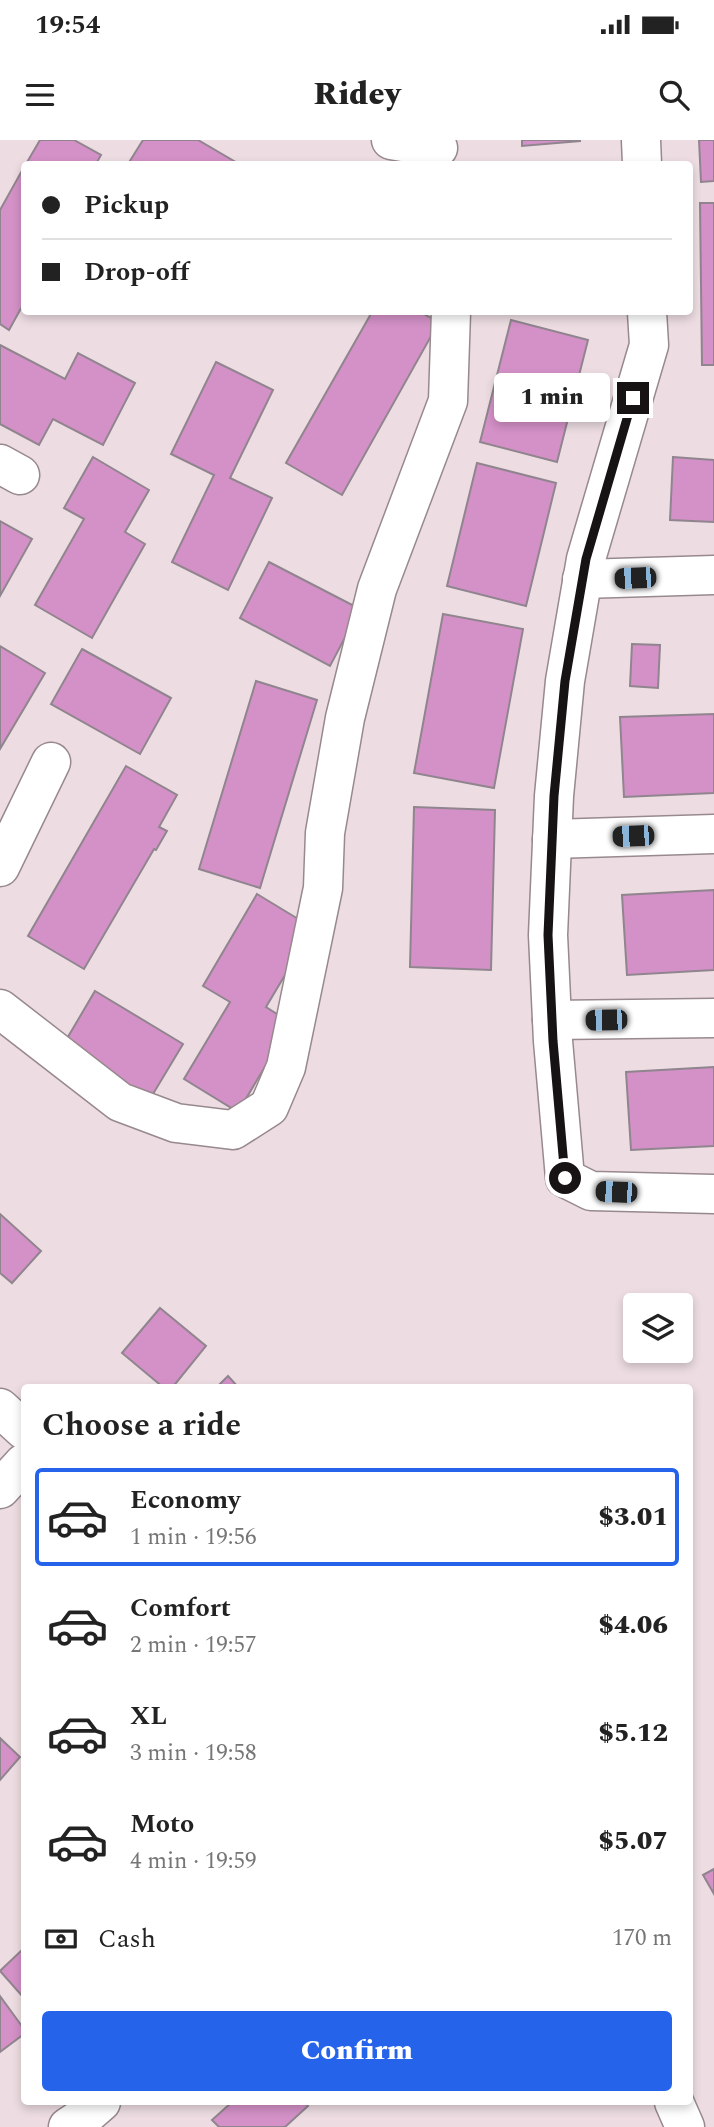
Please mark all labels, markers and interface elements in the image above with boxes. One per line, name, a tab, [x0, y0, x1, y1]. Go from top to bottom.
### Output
text: 19:54	[35, 5, 100, 45]
text: Ridey	[314, 70, 400, 119]
icon: menu	[21, 76, 59, 114]
icon: search	[655, 76, 693, 114]
text: Pickup	[84, 185, 169, 225]
text: Drop-off	[84, 252, 189, 292]
callout: 1 min	[493, 373, 608, 422]
text: 1 min	[520, 380, 584, 415]
route end	[617, 382, 649, 414]
car	[614, 567, 657, 589]
car	[612, 825, 655, 847]
car	[585, 1009, 628, 1031]
route start	[549, 1162, 581, 1194]
car	[595, 1181, 638, 1203]
map controls	[623, 1293, 693, 1363]
button: layers	[623, 1293, 693, 1363]
text: Choose a ride	[42, 1401, 241, 1450]
text: Economy	[130, 1480, 240, 1520]
icon: car	[46, 1486, 109, 1549]
text: $3.01	[598, 1497, 668, 1537]
text: 1 min · 19:56	[130, 1520, 257, 1555]
text: Comfort	[130, 1588, 231, 1628]
icon: car	[46, 1594, 109, 1657]
text: $4.06	[598, 1605, 668, 1645]
text: 2 min · 19:57	[130, 1628, 257, 1663]
text: XL	[130, 1696, 167, 1736]
icon: car	[46, 1702, 109, 1765]
text: $5.12	[598, 1713, 668, 1753]
text: 3 min · 19:58	[130, 1736, 257, 1771]
text: Moto	[130, 1804, 194, 1844]
icon: car	[46, 1810, 109, 1873]
text: $5.07	[598, 1821, 668, 1861]
text: 4 min · 19:59	[130, 1844, 257, 1879]
text: Cash	[98, 1919, 156, 1959]
icon: cash	[42, 1920, 80, 1958]
text: 170 m	[612, 1921, 672, 1956]
button: Confirm	[42, 2011, 672, 2091]

